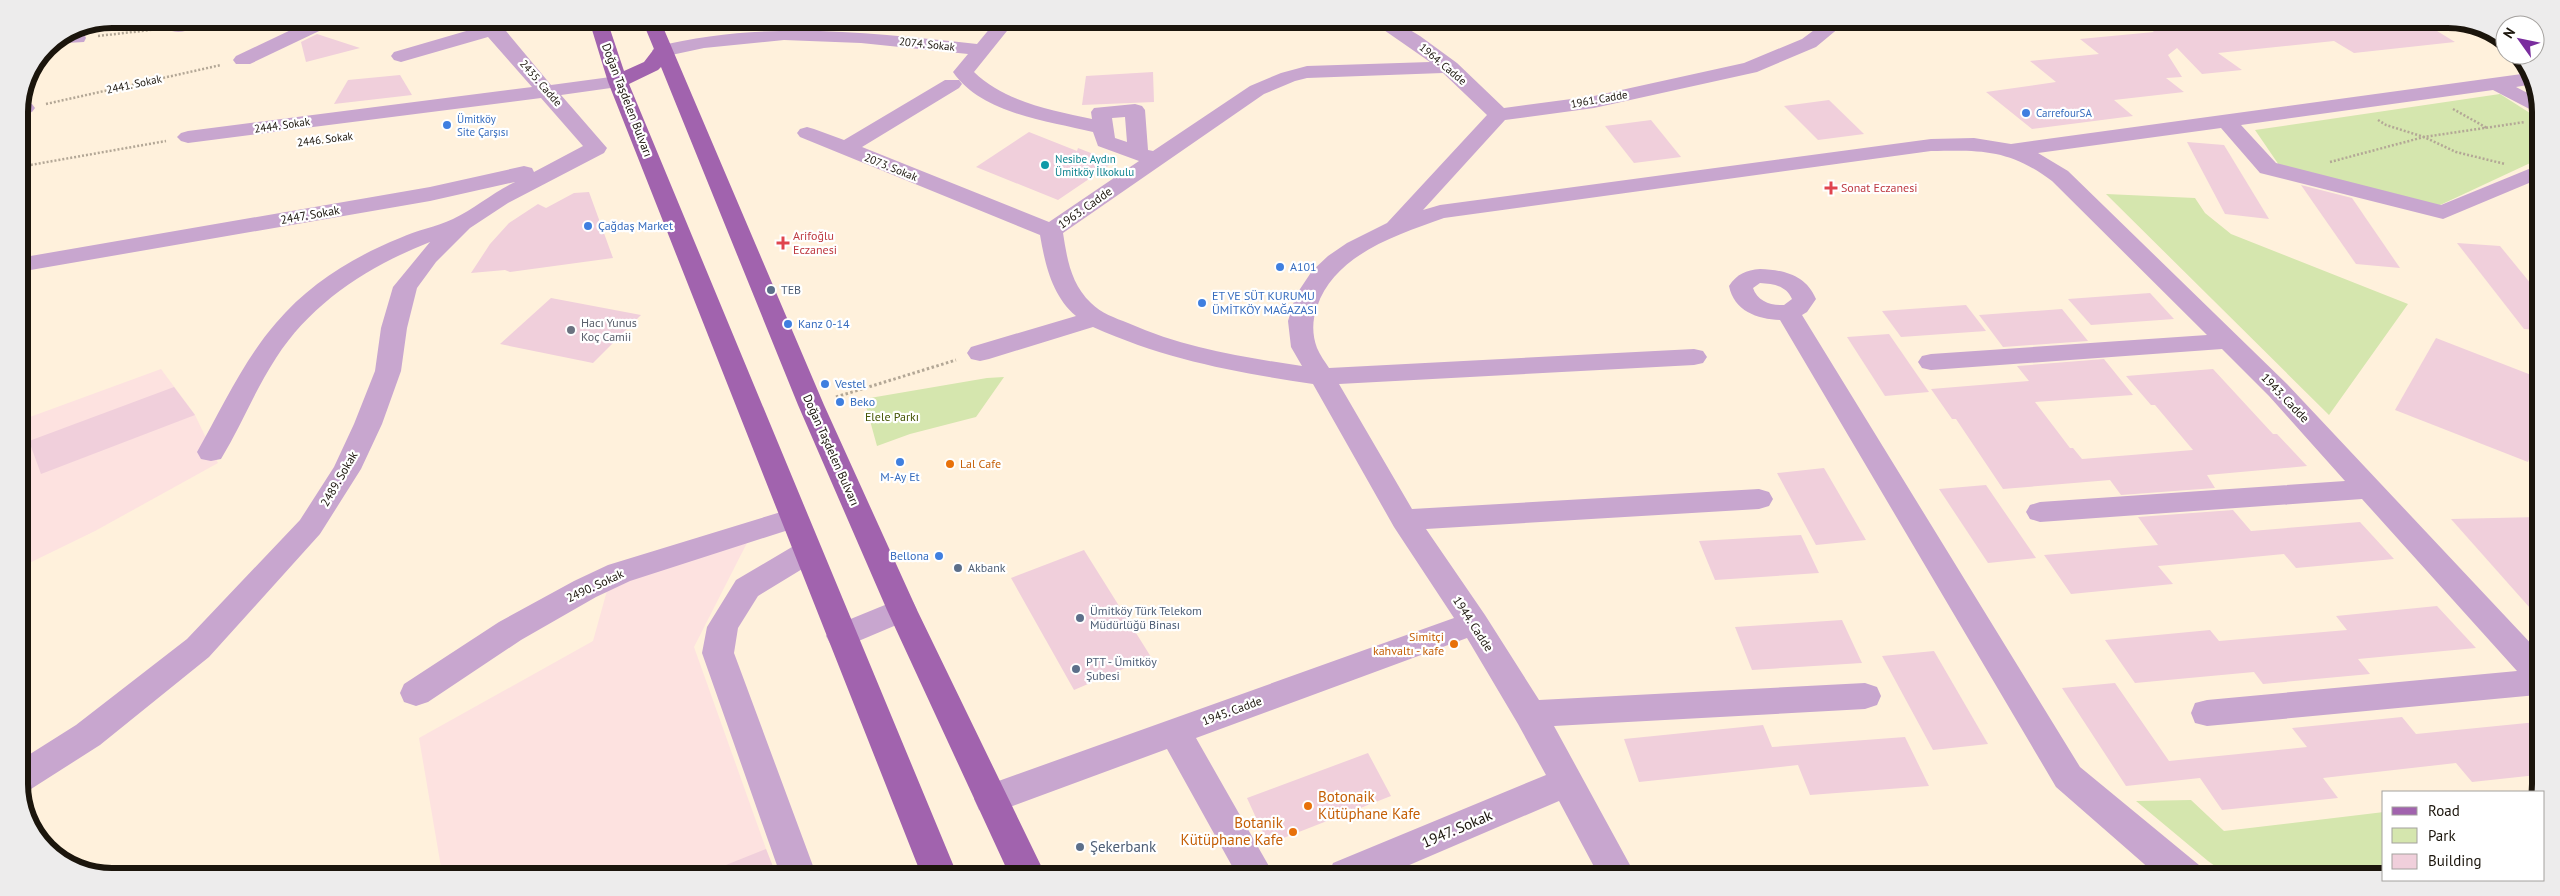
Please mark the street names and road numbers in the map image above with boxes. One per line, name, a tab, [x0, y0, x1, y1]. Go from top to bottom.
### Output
street label: 2074. Sokak	[898, 34, 956, 54]
street label: 1964. Cadde	[1417, 40, 1470, 88]
street label: Doğan Taşdelen Bulvarı	[599, 41, 656, 159]
street label: 2435. Cadde	[517, 57, 565, 110]
street label: 2441. Sokak	[105, 71, 164, 97]
street label: 1961. Cadde	[1570, 87, 1629, 111]
street label: 2444. Sokak	[253, 114, 311, 136]
street label: 2446. Sokak	[296, 129, 354, 149]
street label: 2073. Sokak	[862, 150, 920, 184]
street label: 1963. Cadde	[1055, 183, 1115, 232]
street label: 2447. Sokak	[279, 202, 341, 227]
street label: 1943. Cadde	[2258, 370, 2313, 425]
street label: Doğan Taşdelen Bulvarı	[800, 392, 863, 508]
street label: 2489. Sokak	[317, 448, 360, 509]
street label: 2490. Sokak	[564, 566, 626, 605]
street label: 1944. Cadde	[1450, 593, 1497, 654]
street label: 1945. Cadde	[1200, 693, 1264, 728]
street label: 1947. Sokak	[1419, 805, 1496, 852]

